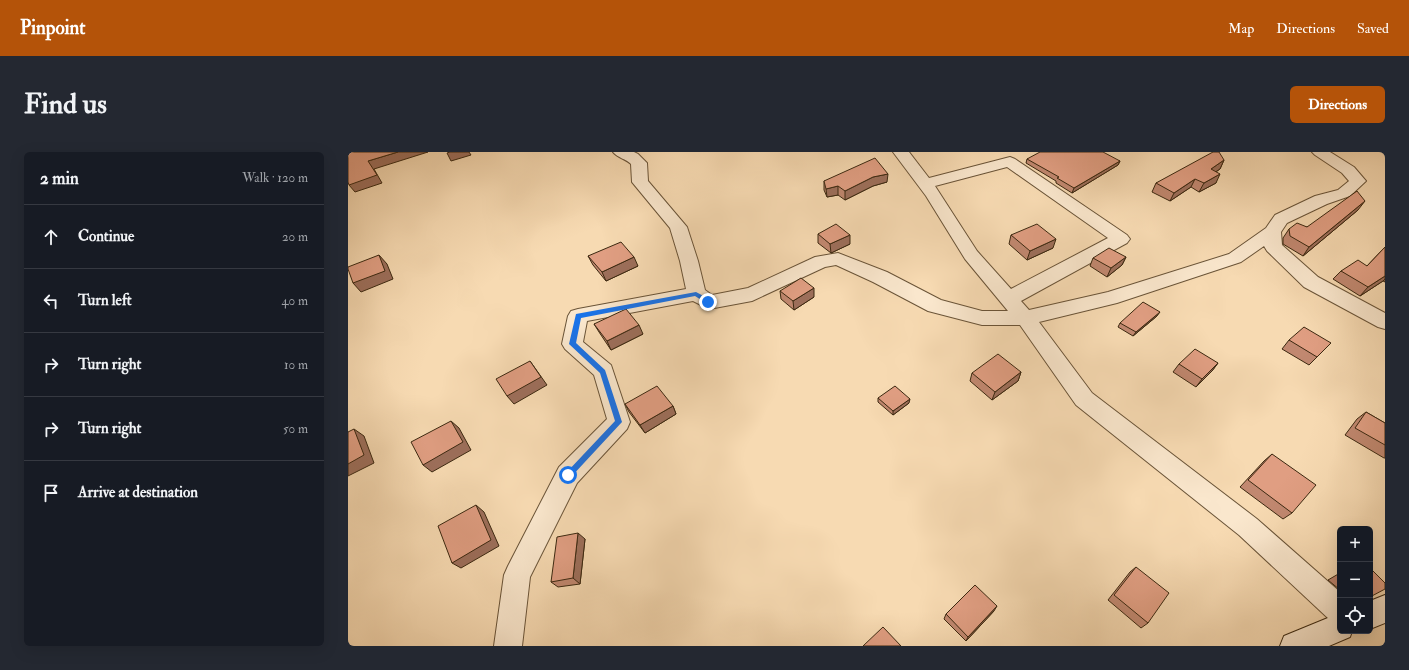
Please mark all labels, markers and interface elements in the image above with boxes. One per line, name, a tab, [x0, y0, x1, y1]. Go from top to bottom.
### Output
text: Pinpoint	[20, 16, 85, 40]
text: Map	[1228, 20, 1254, 37]
text: Directions	[1276, 20, 1335, 37]
text: Saved	[1357, 20, 1389, 37]
button: Directions	[1290, 86, 1385, 123]
text: Find us	[24, 87, 107, 122]
text: 2 min	[40, 168, 79, 189]
text: Walk · 120 m	[242, 170, 308, 186]
icon: ahead	[40, 226, 62, 248]
text: Continue	[78, 227, 134, 246]
text: 20 m	[282, 229, 308, 245]
icon: left	[40, 290, 62, 312]
text: Turn left	[78, 291, 132, 310]
text: 40 m	[282, 293, 308, 309]
route end	[699, 293, 717, 311]
icon: right	[40, 354, 62, 376]
text: Turn right	[78, 355, 141, 374]
text: 10 m	[284, 357, 308, 373]
icon: right	[40, 418, 62, 440]
text: Turn right	[78, 419, 141, 438]
text: 50 m	[283, 421, 308, 437]
route start	[559, 466, 577, 484]
icon: arrive	[40, 482, 62, 504]
text: Arrive at destination	[78, 483, 198, 502]
map controls	[1337, 526, 1373, 634]
button: +	[1337, 526, 1373, 562]
button: −	[1337, 562, 1373, 598]
button: locate	[1337, 598, 1373, 634]

